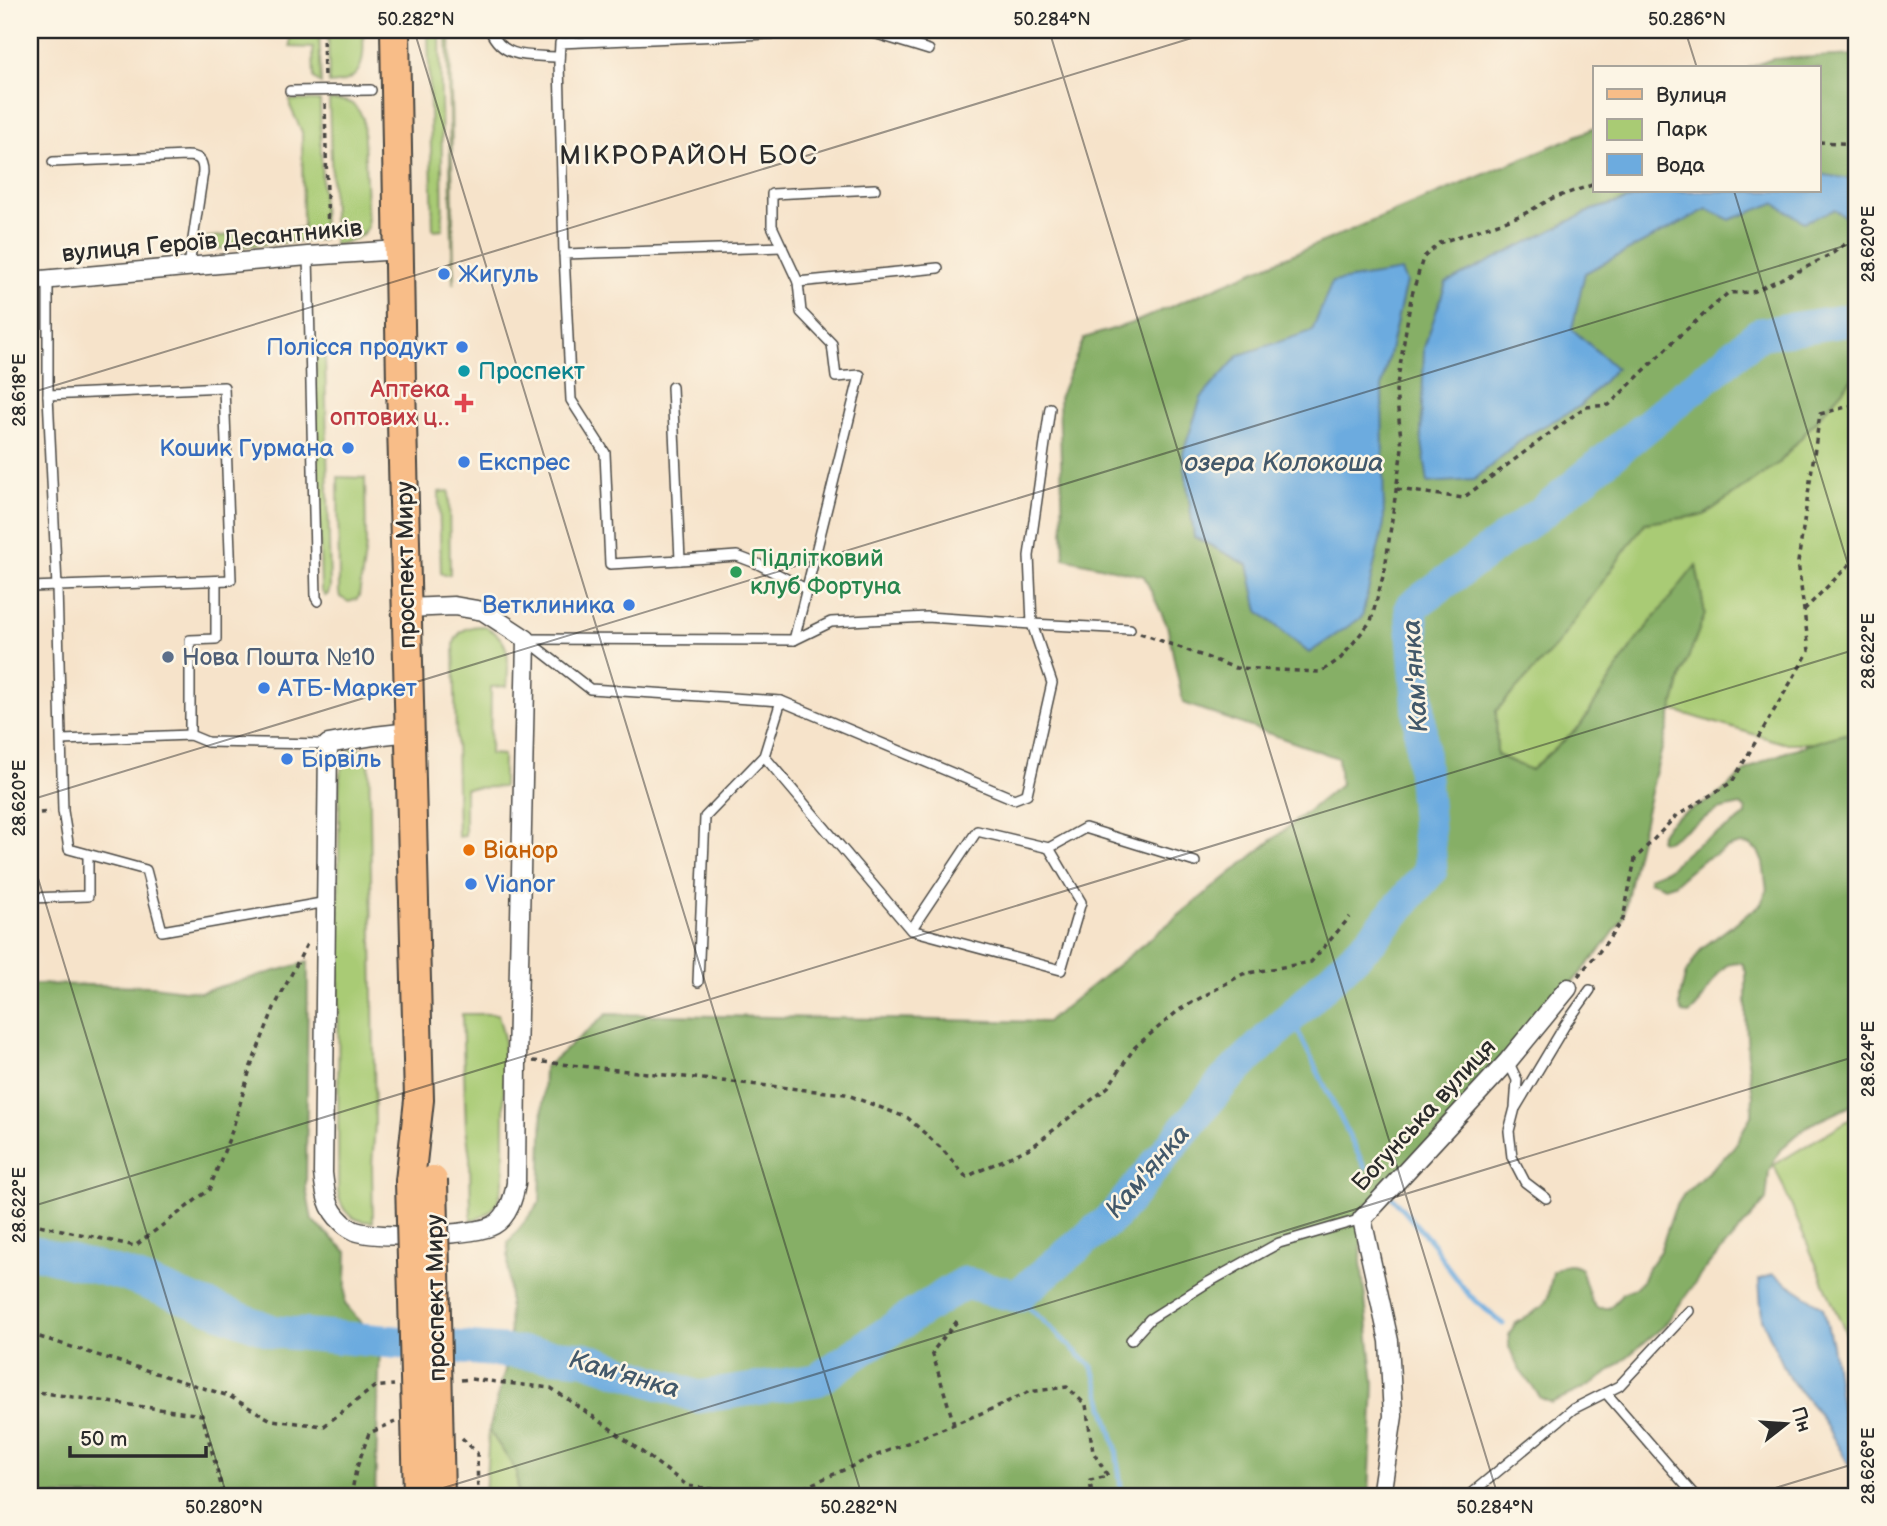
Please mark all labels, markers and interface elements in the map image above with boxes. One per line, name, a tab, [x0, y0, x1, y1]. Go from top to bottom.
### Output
text: 50.282°N	[377, 9, 455, 30]
text: 50.284°N	[1013, 9, 1091, 30]
text: 50.286°N	[1648, 9, 1726, 30]
legend	[1593, 66, 1820, 192]
text: Вулиця	[1656, 83, 1727, 108]
text: Парк	[1656, 117, 1707, 142]
district label: МІКРОРАЙОН БОС	[559, 141, 819, 172]
text: Вода	[1656, 153, 1705, 178]
text: 28.620°E	[1858, 205, 1879, 283]
street label: вулиця Героїв Десантників	[61, 213, 364, 269]
place label: Жигуль	[458, 260, 538, 289]
marker: Жигуль	[436, 266, 452, 282]
place label: Полісся продукт	[266, 333, 448, 362]
marker: Полісся продукт	[454, 339, 470, 355]
text: 28.618°E	[9, 353, 30, 427]
place label: Проспект	[478, 357, 585, 386]
marker: Проспект	[456, 363, 472, 379]
place label: Аптека оптових ц‥	[330, 375, 450, 432]
marker: Аптека оптових ц‥	[456, 395, 472, 411]
place label: Кошик Гурмана	[159, 434, 334, 463]
marker: Кошик Гурмана	[340, 440, 356, 456]
place label: Експрес	[478, 448, 571, 477]
water label: озера Колокоша	[1184, 448, 1384, 479]
marker: Експрес	[456, 454, 472, 470]
street label: проспект Миру	[390, 481, 422, 649]
place label: Підлітковий клуб Фортуна	[750, 544, 901, 601]
marker: Підлітковий клуб Фортуна	[728, 564, 744, 580]
place label: Ветклиника	[482, 591, 615, 620]
marker: Ветклиника	[621, 597, 637, 613]
text: 28.622°E	[1858, 613, 1879, 689]
water label: Кам'янка	[1397, 618, 1435, 734]
place label: Нова Пошта №10	[182, 643, 375, 672]
marker: Нова Пошта №10	[160, 649, 176, 665]
place label: АТБ-Маркет	[277, 674, 417, 703]
marker: АТБ-Маркет	[256, 680, 272, 696]
place label: Бірвіль	[301, 745, 381, 774]
marker: Бірвіль	[279, 751, 295, 767]
text: 28.620°E	[9, 759, 30, 837]
place label: Віанор	[483, 836, 558, 865]
marker: Віанор	[461, 842, 477, 858]
place label: Vianor	[485, 870, 555, 899]
marker: Vianor	[463, 876, 479, 892]
text: 28.624°E	[1858, 1021, 1879, 1097]
street label: Богунська вулиця	[1346, 1033, 1502, 1197]
water label: Кам'янка	[1099, 1119, 1197, 1225]
text: 28.622°E	[9, 1167, 30, 1243]
street label: проспект Миру	[420, 1214, 452, 1382]
water label: Кам'янка	[565, 1344, 683, 1406]
north arrow	[1750, 1390, 1820, 1460]
text: Пн	[1786, 1404, 1816, 1435]
scale bar	[70, 1414, 206, 1458]
text: 50 m	[80, 1427, 127, 1452]
text: 28.626°E	[1858, 1427, 1879, 1505]
text: 50.280°N	[185, 1497, 263, 1518]
text: 50.282°N	[820, 1497, 898, 1518]
text: 50.284°N	[1456, 1497, 1534, 1518]

